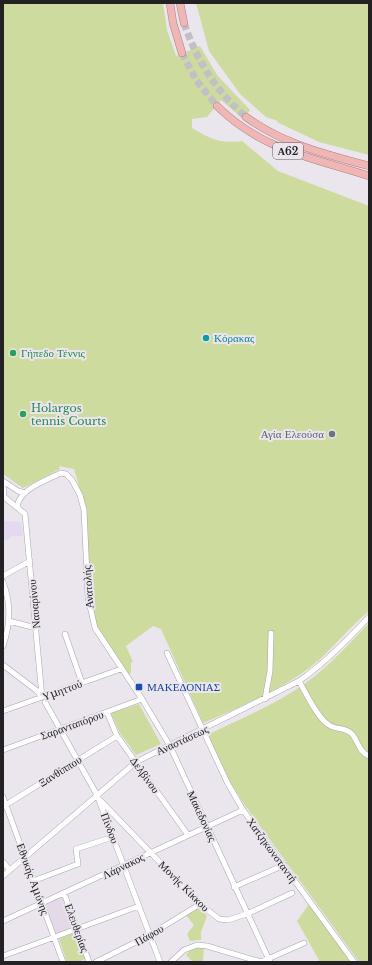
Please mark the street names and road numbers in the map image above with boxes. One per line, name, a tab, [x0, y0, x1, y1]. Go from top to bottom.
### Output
road number: Α62	[273, 143, 303, 159]
street label: Ανατολής	[79, 564, 96, 609]
street label: Ναυαρίνου	[25, 578, 43, 629]
street label: Υμηττού	[40, 676, 84, 704]
street label: Σαρανταπόρου	[39, 707, 106, 743]
street label: Αναστάσεως	[154, 722, 211, 758]
street label: Ξανθίππου	[36, 752, 85, 790]
street label: Δελβίνου	[127, 754, 163, 796]
street label: Μακεδονίας	[184, 788, 220, 844]
street label: Πίνδου	[98, 811, 122, 846]
street label: Χατζηκωνσταντή	[244, 815, 300, 885]
street label: Εθνικής Αμύνης	[14, 841, 53, 917]
street label: Λάρνακος	[100, 850, 147, 882]
street label: Μονής Κίκκου	[156, 858, 213, 915]
street label: Ελευθερίας	[62, 902, 92, 955]
street label: Πάφου	[132, 921, 166, 949]

